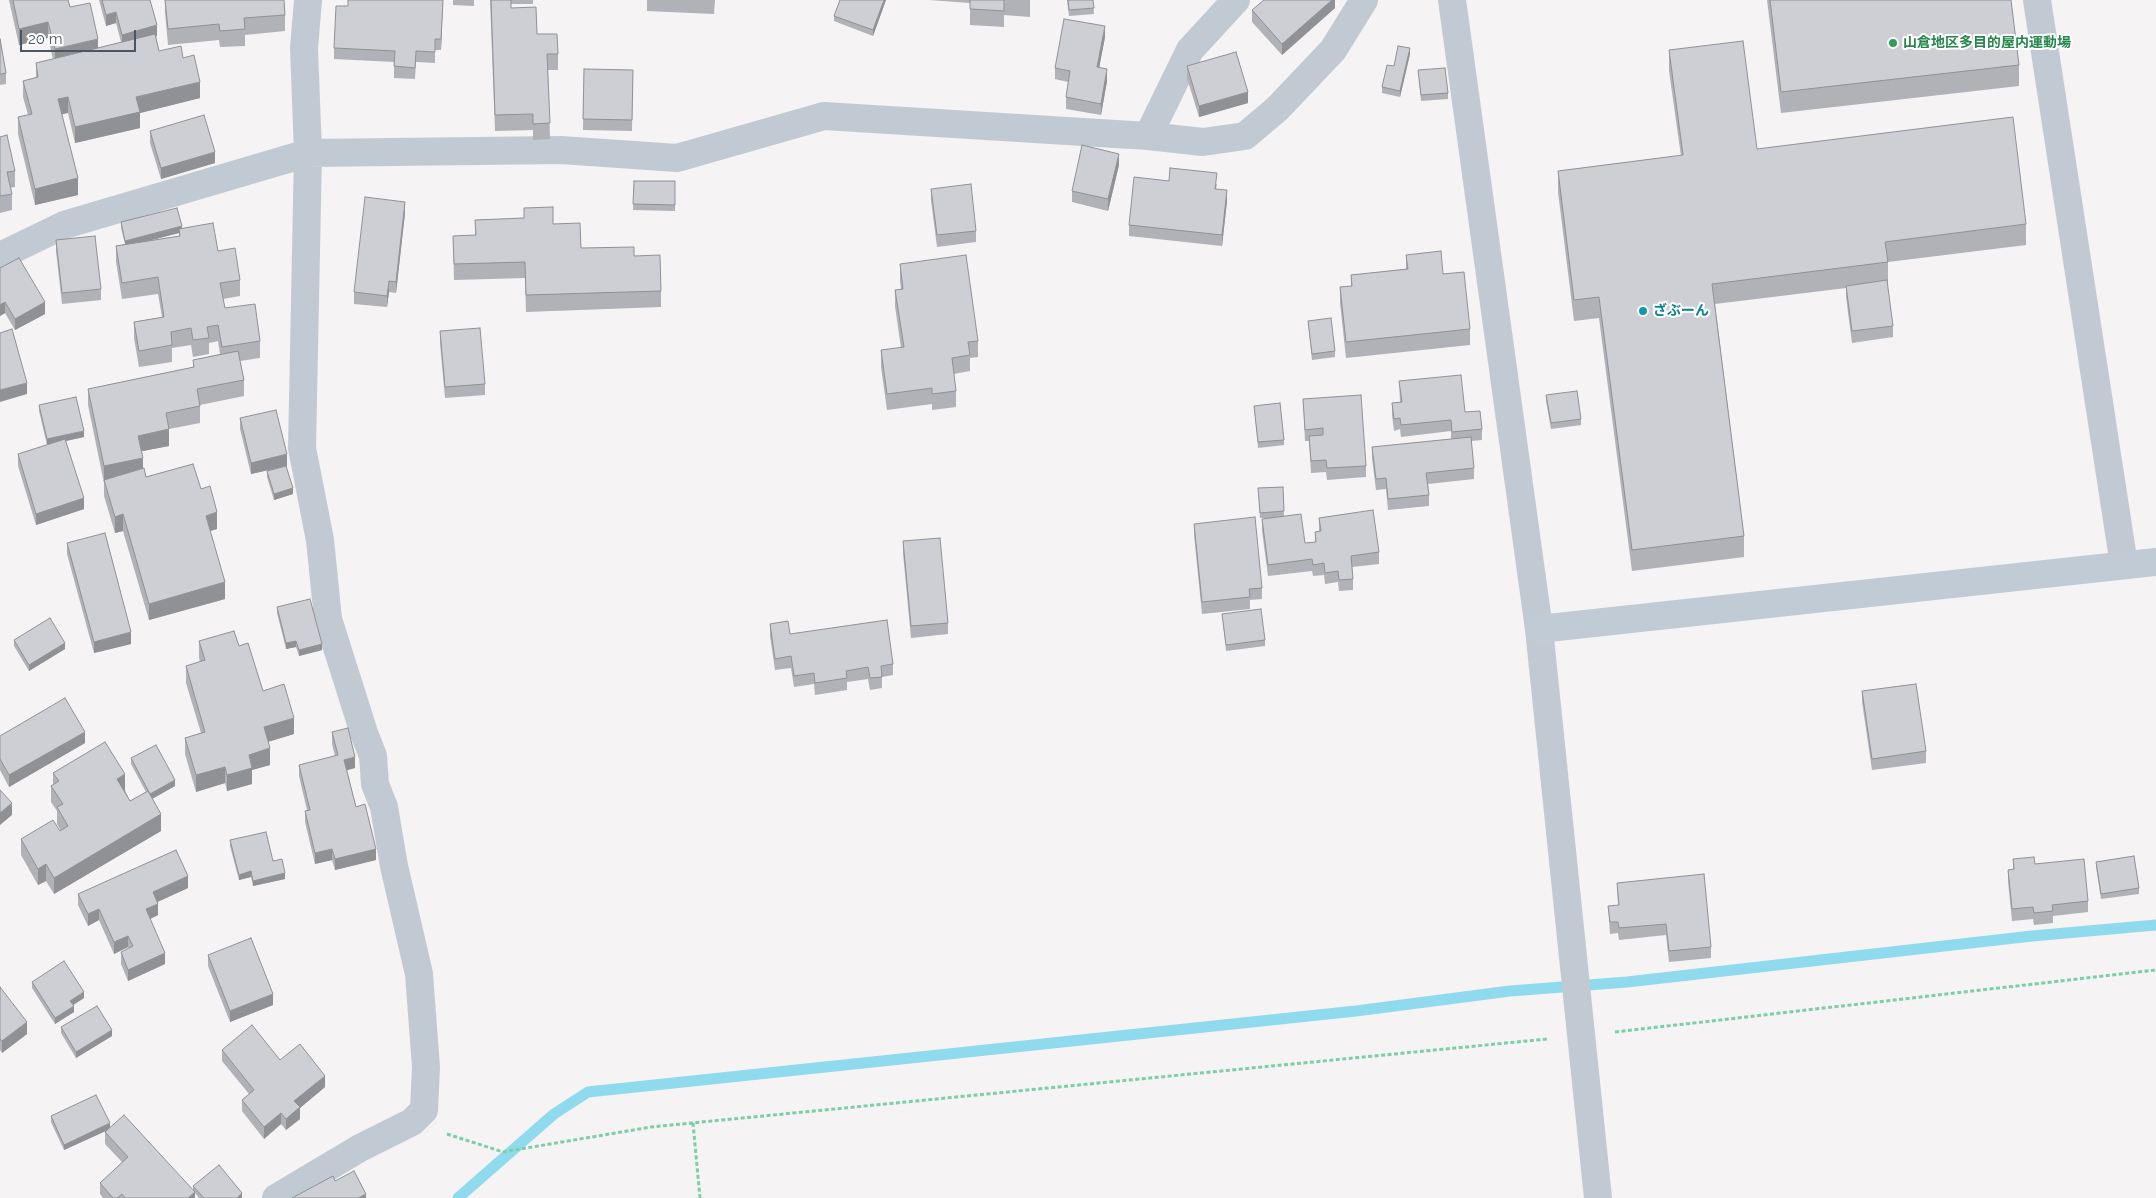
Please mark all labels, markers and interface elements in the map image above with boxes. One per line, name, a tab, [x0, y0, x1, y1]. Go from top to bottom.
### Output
scale bar	[22, 20, 139, 52]
text: 20 m	[28, 30, 63, 48]
place label: 山倉地区多目的屋内運動場	[1903, 35, 2071, 51]
marker: 山倉地区多目的屋内運動場	[1887, 37, 1899, 49]
place label: ざぶーん	[1653, 303, 1709, 319]
marker: ざぶーん	[1637, 305, 1649, 317]

